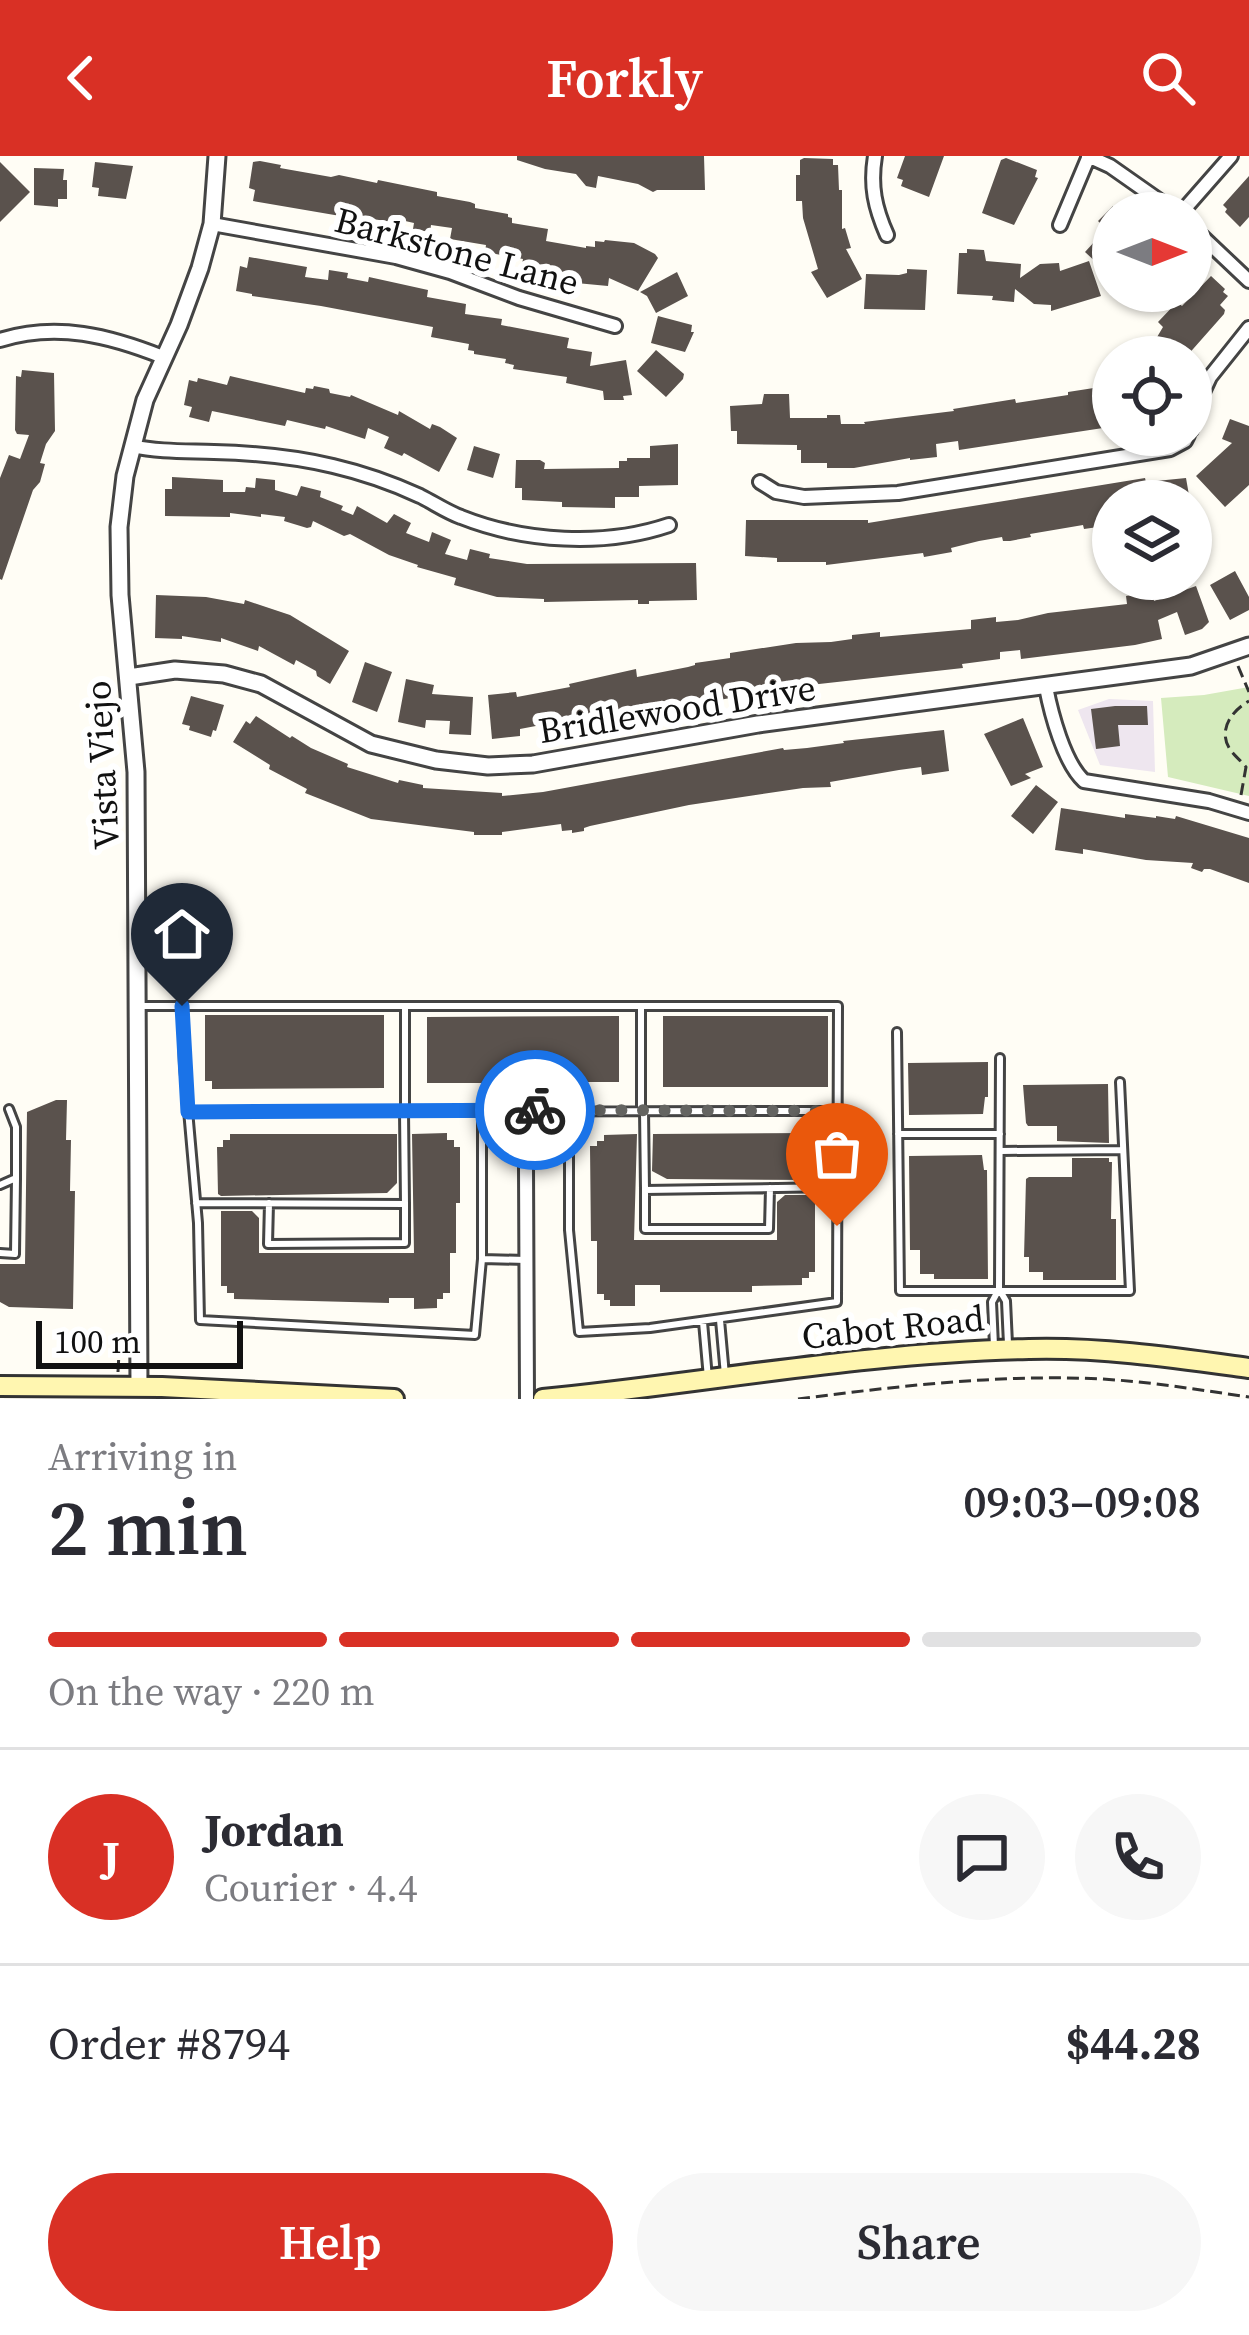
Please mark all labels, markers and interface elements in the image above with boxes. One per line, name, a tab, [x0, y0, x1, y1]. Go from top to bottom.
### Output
text: Forkly	[546, 41, 703, 115]
icon: back	[48, 45, 114, 111]
icon: search	[1135, 45, 1201, 111]
north arrow	[1092, 192, 1212, 312]
map controls	[1092, 192, 1212, 600]
street label: Barkstone Lane	[330, 195, 584, 307]
button: locate	[1092, 336, 1212, 456]
button: layers	[1092, 480, 1212, 600]
street label: Bridlewood Drive	[535, 663, 819, 755]
street label: Vista Viejo	[73, 679, 131, 851]
pin	[131, 883, 233, 1006]
icon: home	[149, 901, 215, 967]
courier	[475, 1050, 595, 1170]
icon: bike	[502, 1077, 568, 1143]
pin	[786, 1103, 888, 1226]
icon: bag	[804, 1121, 870, 1187]
street label: Cabot Road	[799, 1293, 987, 1361]
scale bar	[36, 1315, 243, 1368]
text: 100 m	[54, 1319, 141, 1364]
text: Arriving in	[48, 1430, 237, 1483]
text: 09:03–09:08	[963, 1470, 1201, 1532]
text: 2 min	[48, 1474, 248, 1581]
text: On the way · 220 m	[48, 1665, 375, 1718]
button: chat	[919, 1794, 1045, 1920]
button: phone	[1075, 1794, 1201, 1920]
text: Jordan	[204, 1799, 344, 1861]
text: J	[102, 1826, 120, 1888]
text: Courier · 4.4	[204, 1861, 417, 1914]
text: Order #8794	[48, 2012, 290, 2074]
text: $44.28	[1066, 2012, 1201, 2074]
button: Help	[48, 2173, 613, 2311]
button: Share	[637, 2173, 1201, 2311]

